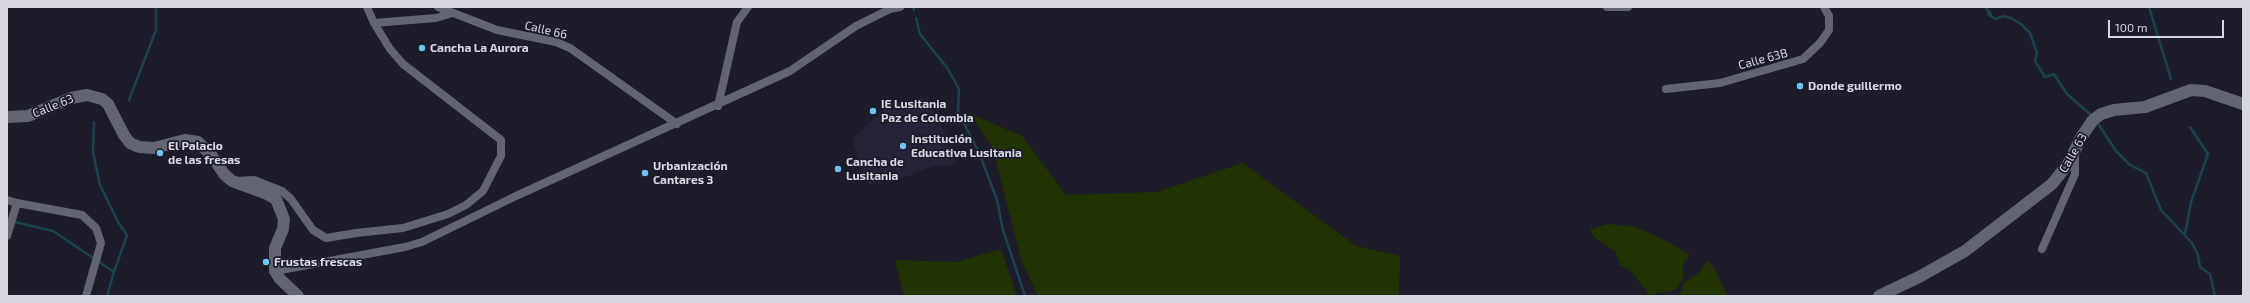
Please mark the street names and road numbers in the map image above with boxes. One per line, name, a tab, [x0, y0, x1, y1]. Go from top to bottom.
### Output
street label: Calle 66	[523, 18, 569, 42]
street label: Calle 63B	[1737, 45, 1789, 73]
street label: Calle 63	[30, 91, 76, 121]
street label: Calle 63	[2056, 131, 2090, 175]

